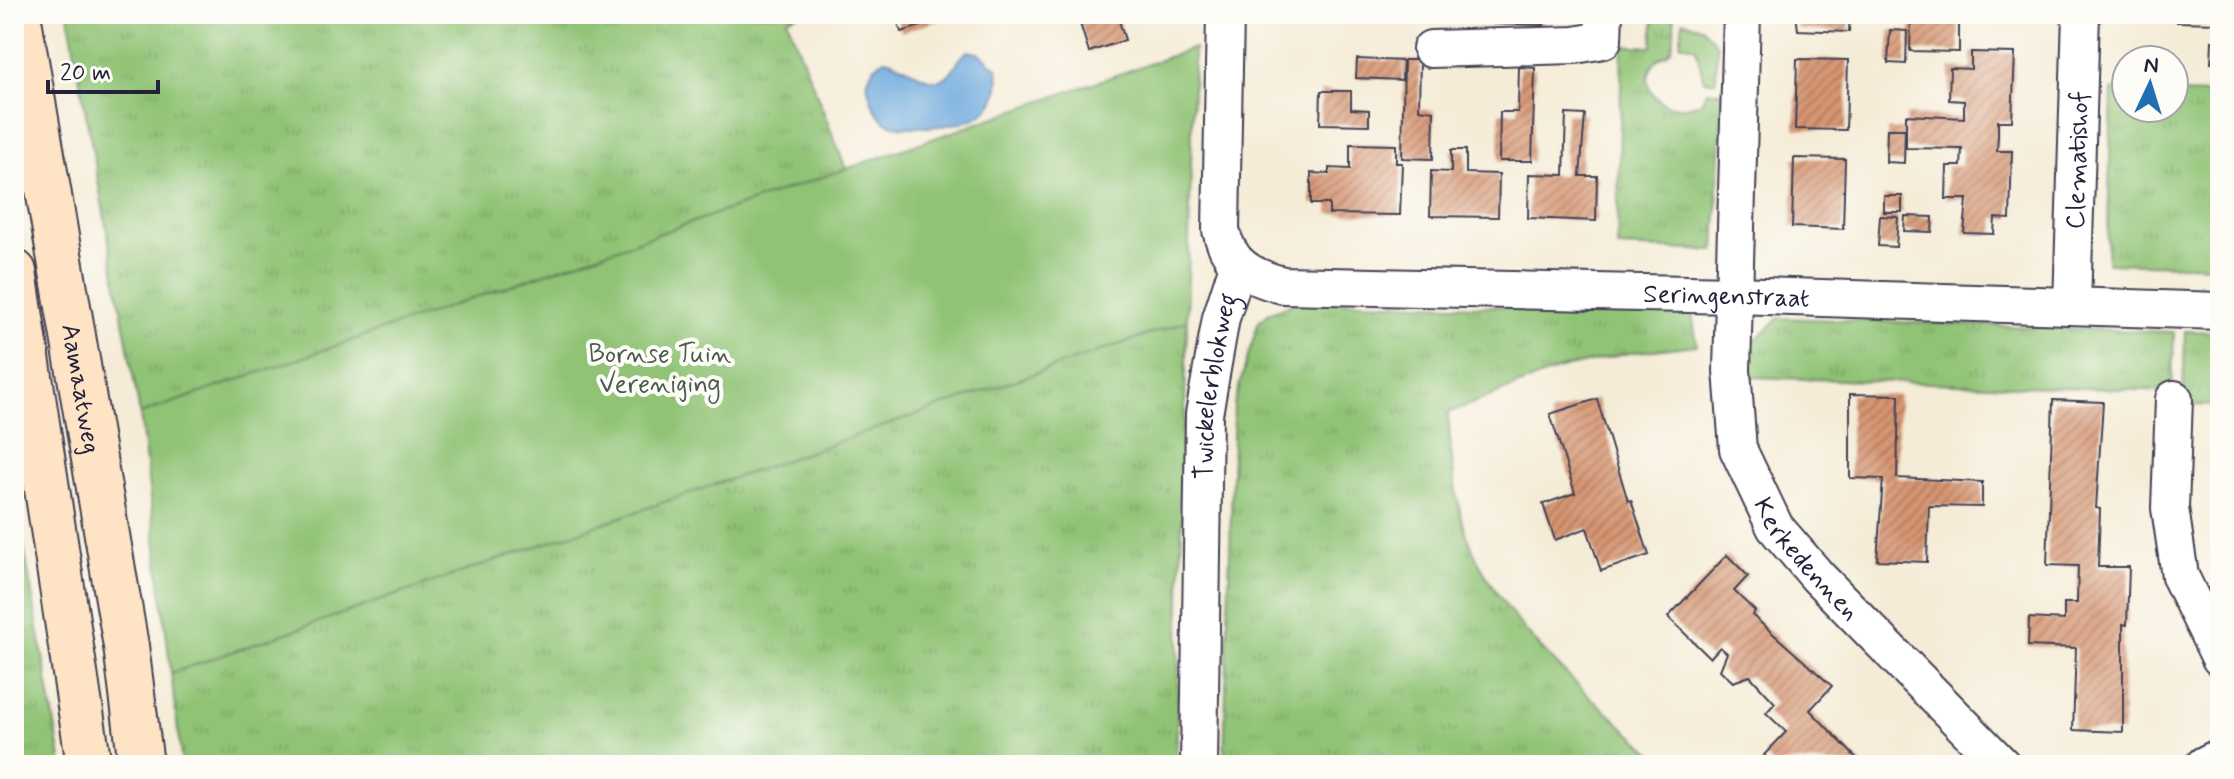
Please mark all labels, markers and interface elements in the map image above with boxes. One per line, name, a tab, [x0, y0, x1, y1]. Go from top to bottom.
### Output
scale bar	[48, 44, 158, 94]
north arrow	[2110, 44, 2190, 124]
text: N	[2143, 52, 2160, 81]
text: 20 m	[60, 58, 111, 89]
street label: Clematishof	[2059, 90, 2098, 230]
street label: Seringenstraat	[1643, 278, 1810, 316]
street label: Twickelerblokweg	[1188, 289, 1250, 480]
street label: Aamaatweg	[52, 321, 108, 457]
park label: Bornse Tuin Vereniging	[589, 338, 731, 404]
street label: Kerkedennen	[1744, 492, 1866, 629]

